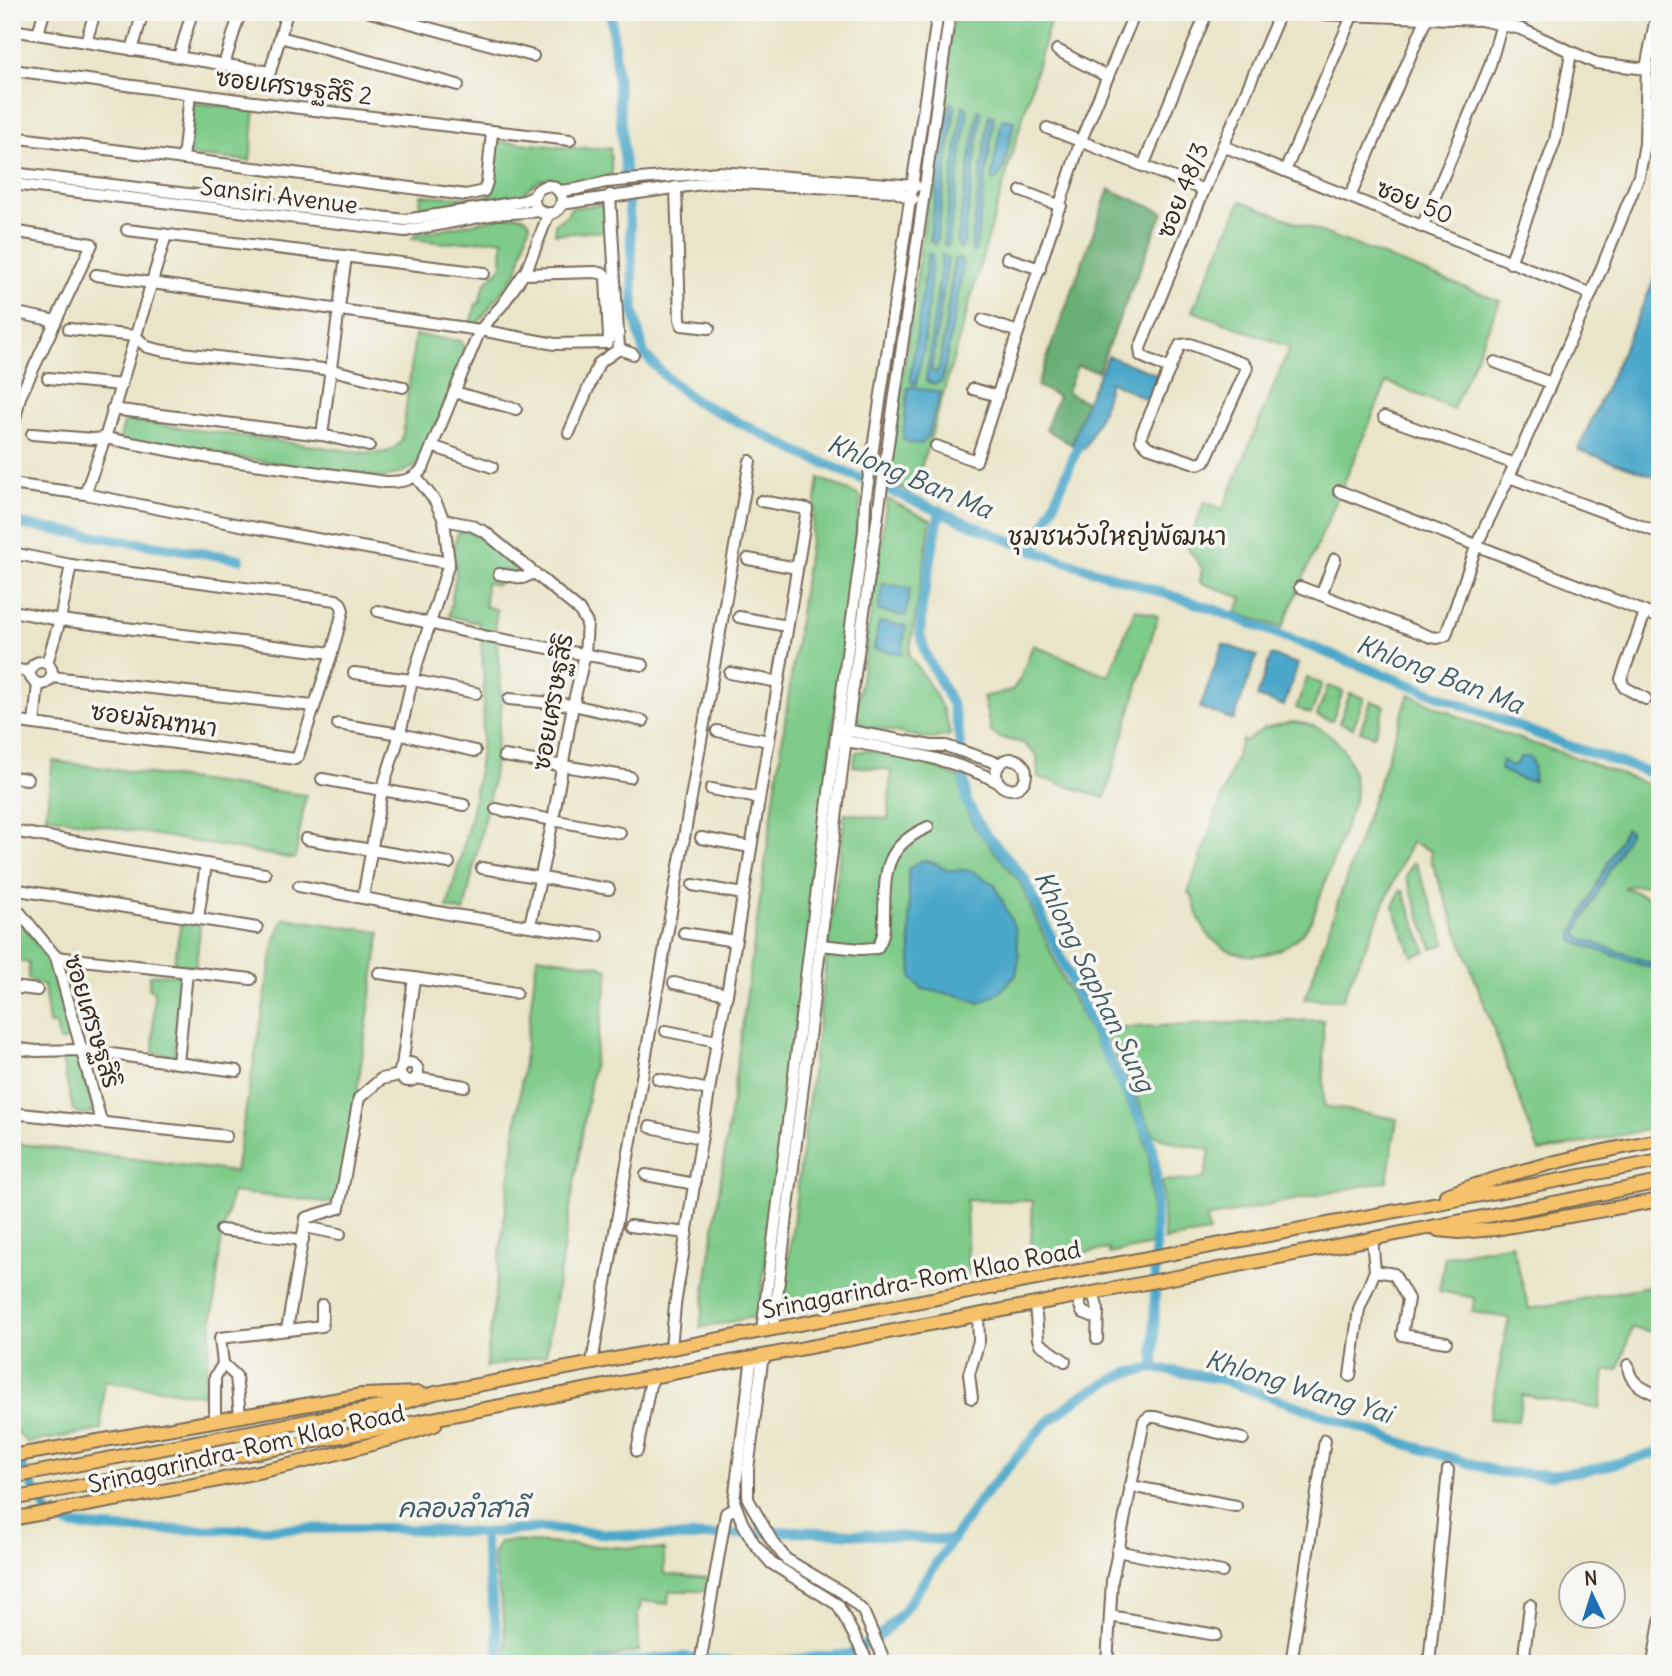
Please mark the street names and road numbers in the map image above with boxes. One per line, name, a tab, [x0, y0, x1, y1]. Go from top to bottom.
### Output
street label: ซอยเศรษฐสิริ 2	[214, 62, 374, 112]
street label: ซอย 48/3	[1149, 138, 1215, 242]
street label: Sansiri Avenue	[198, 170, 360, 220]
street label: ซอย 50	[1372, 172, 1458, 230]
street label: ซอยเศรษฐสิริ	[525, 631, 581, 773]
street label: ซอยมัณฑนา	[89, 695, 219, 743]
street label: ซอยเศรษฐสิริ	[56, 950, 128, 1092]
street label: Srinagarindra-Rom Klao Road	[759, 1233, 1083, 1325]
street label: Srinagarindra-Rom Klao Road	[85, 1397, 407, 1499]

